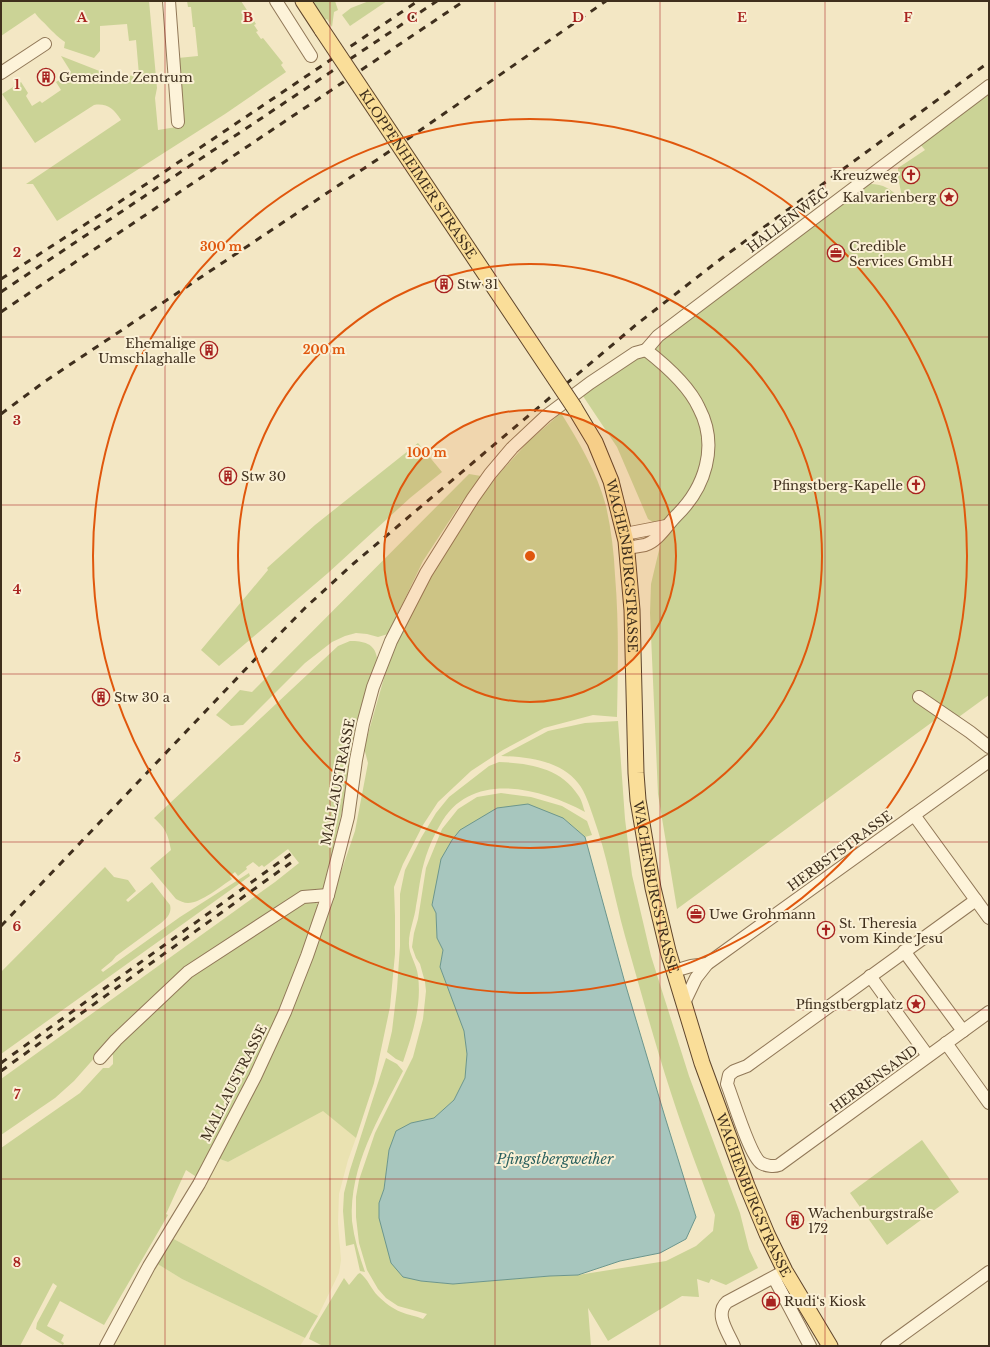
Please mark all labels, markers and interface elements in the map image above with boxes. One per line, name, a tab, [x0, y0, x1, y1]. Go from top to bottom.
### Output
text: A	[76, 9, 88, 26]
text: B	[243, 9, 253, 26]
text: C	[407, 9, 418, 26]
text: D	[572, 9, 584, 26]
text: E	[737, 9, 747, 26]
text: F	[904, 9, 913, 26]
building icon: Gemeinde Zentrum	[36, 67, 56, 87]
place label: Gemeinde Zentrum	[59, 69, 193, 86]
text: 1	[14, 76, 20, 93]
street label: KLOPPENHEIMER STRASSE	[355, 86, 481, 262]
church icon: Kreuzweg	[901, 165, 921, 185]
place label: Kreuzweg	[832, 167, 898, 184]
street label: HALLENWEG	[744, 184, 832, 256]
place icon: Kalvarienberg	[939, 187, 959, 207]
place label: Kalvarienberg	[843, 189, 936, 206]
place label: Credible Services GmbH	[849, 238, 953, 270]
text: 300 m	[200, 239, 243, 254]
office icon: Credible Services GmbH	[826, 243, 846, 263]
text: 2	[13, 244, 21, 261]
building icon: Stw 31	[434, 274, 454, 294]
place label: Stw 31	[457, 276, 498, 293]
place label: Ehemalige Umschlaghalle	[98, 335, 196, 367]
building icon: Ehemalige Umschlaghalle	[199, 340, 219, 360]
text: 200 m	[303, 342, 346, 357]
text: 3	[13, 412, 21, 429]
text: 100 m	[407, 445, 448, 460]
building icon: Stw 30	[218, 466, 238, 486]
place label: Stw 30	[241, 468, 286, 485]
church icon: Pfingstberg-Kapelle	[906, 475, 926, 495]
street label: WACHENBURGSTRASSE	[602, 476, 642, 653]
place label: Pfingstberg-Kapelle	[773, 477, 903, 494]
centre of rings	[523, 549, 537, 563]
text: 4	[13, 581, 22, 598]
building icon: Stw 30 a	[91, 687, 111, 707]
place label: Stw 30 a	[114, 689, 171, 706]
street label: MALLAUSTRASSE	[317, 717, 359, 847]
text: 5	[13, 749, 21, 766]
street label: WACHENBURGSTRASSE	[630, 799, 683, 975]
street label: HERBSTSTRASSE	[784, 807, 896, 895]
office icon: Uwe Grohmann	[686, 904, 706, 924]
place label: Uwe Grohmann	[709, 906, 816, 923]
place label: St. Theresia vom Kinde Jesu	[839, 915, 943, 947]
text: 6	[13, 918, 22, 935]
church icon: St. Theresia vom Kinde Jesu	[816, 920, 836, 940]
place icon: Pfingstbergplatz	[906, 994, 926, 1014]
place label: Pfingstbergplatz	[796, 996, 903, 1013]
street label: MALLAUSTRASSE	[197, 1022, 271, 1144]
street label: HERRENSAND	[827, 1041, 921, 1117]
text: 7	[14, 1086, 21, 1103]
street label: WACHENBURGSTRASSE	[712, 1110, 795, 1280]
water label: Pfingstbergweiher	[496, 1150, 614, 1168]
place label: Wachenburgstraße 172	[807, 1205, 933, 1237]
building icon: Wachenburgstraße 172	[785, 1210, 805, 1230]
text: 8	[13, 1254, 21, 1271]
shop icon: Rudi‘s Kiosk	[761, 1291, 781, 1311]
place label: Rudi‘s Kiosk	[784, 1293, 866, 1310]

